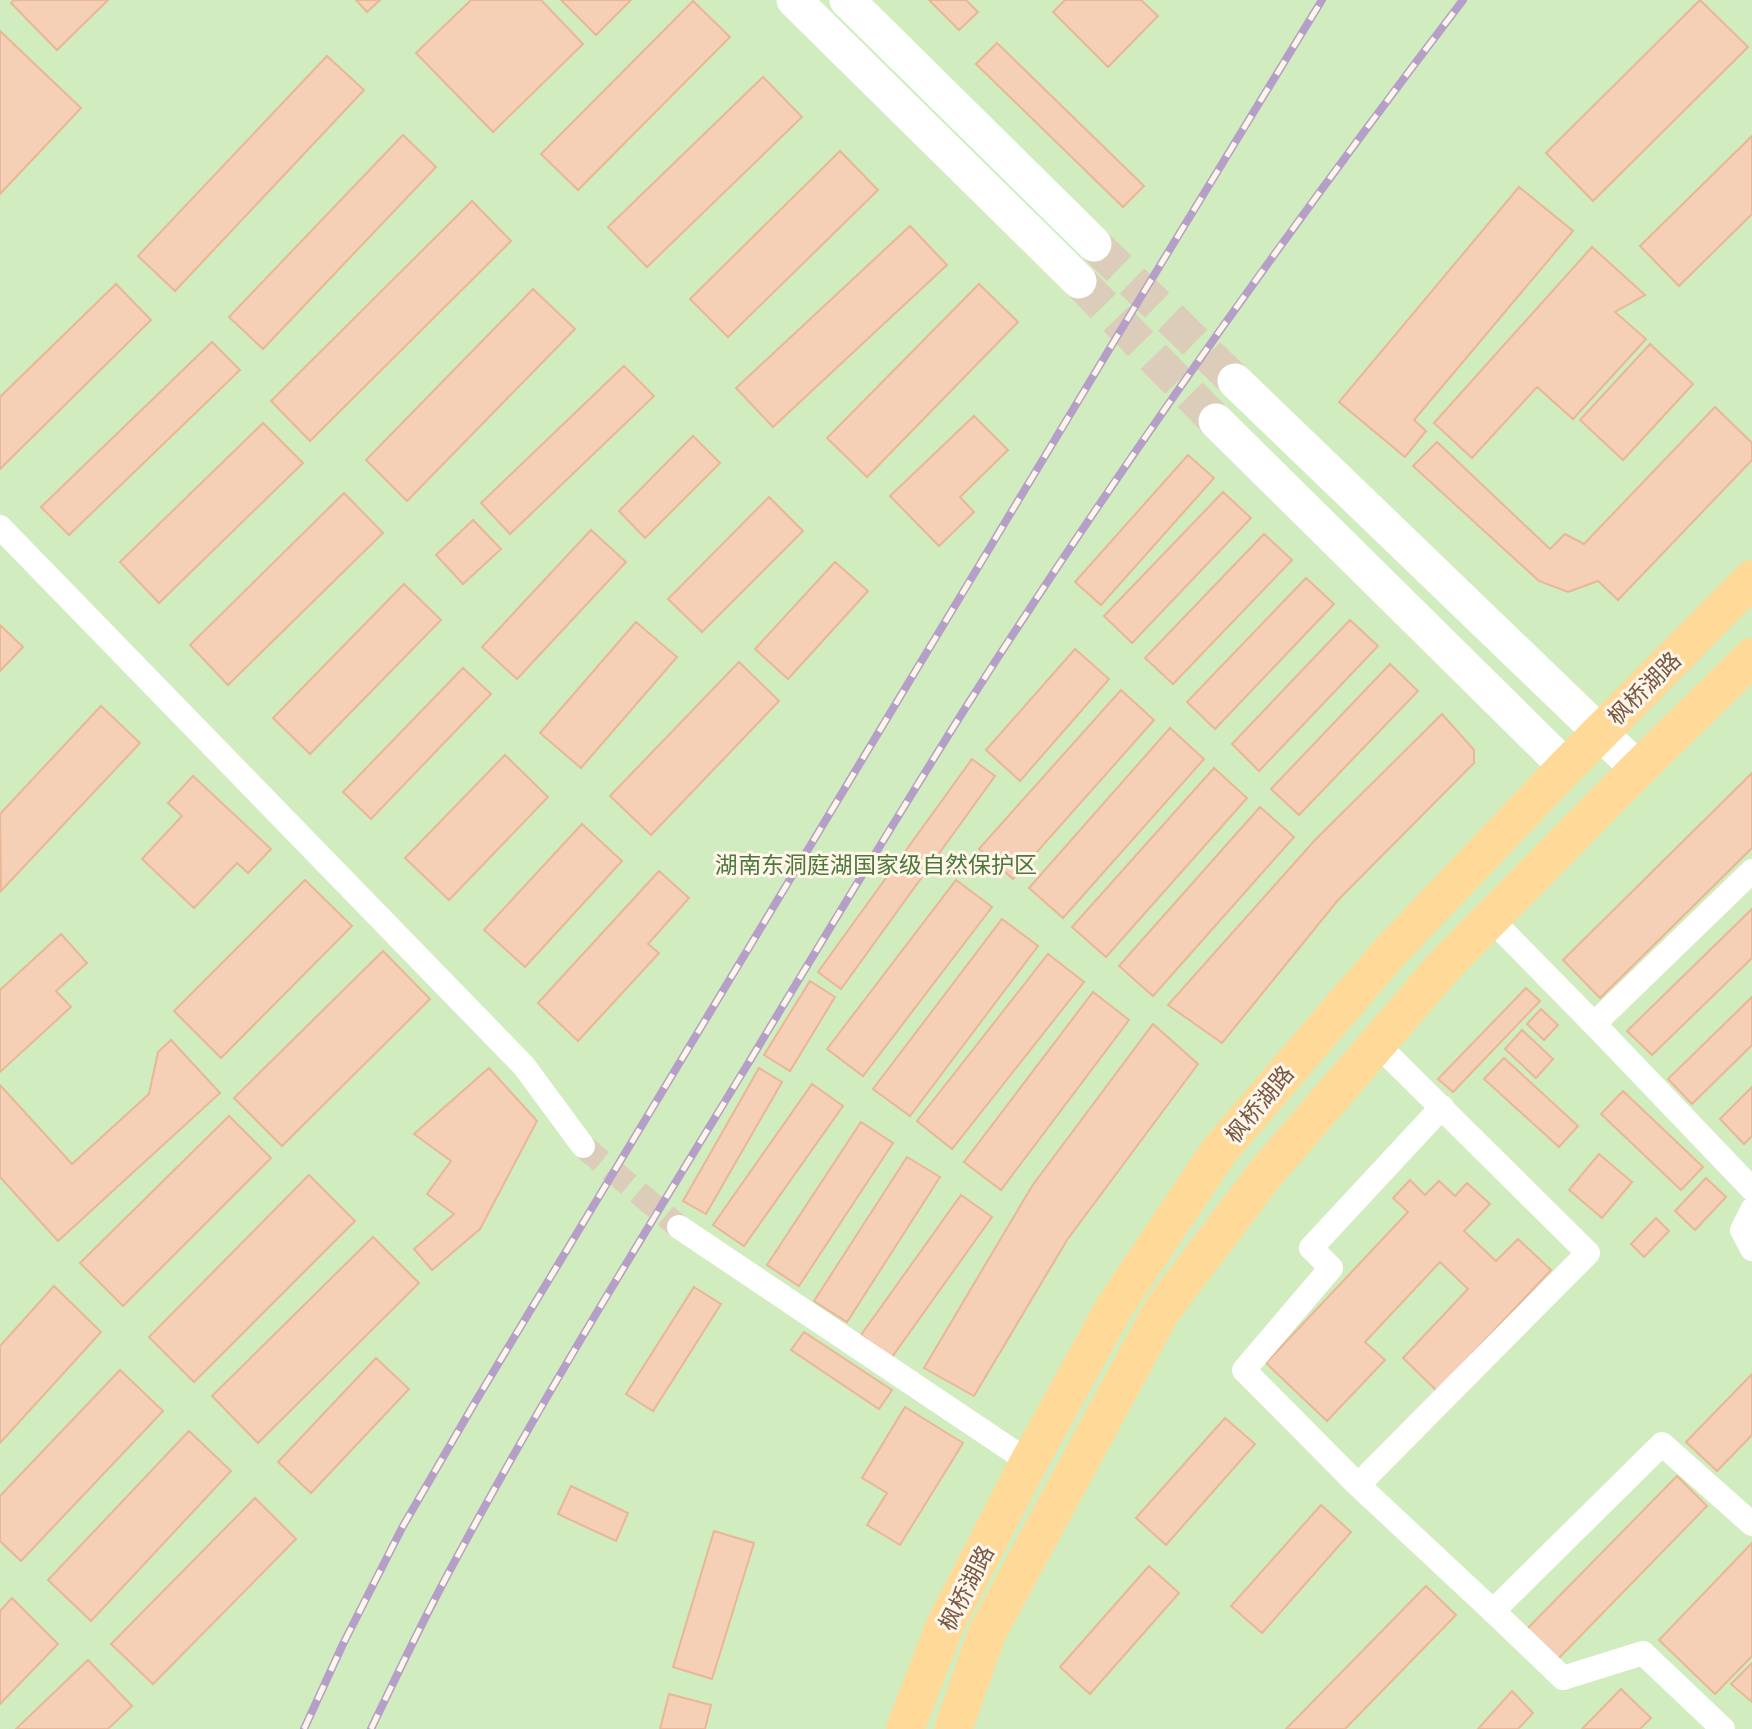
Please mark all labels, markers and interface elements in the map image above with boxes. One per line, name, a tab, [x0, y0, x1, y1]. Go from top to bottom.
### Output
street label: 枫桥湖路	[1603, 647, 1685, 729]
park label: 湖南东洞庭湖国家级自然保护区	[715, 852, 1037, 877]
street label: 枫桥湖路	[1220, 1061, 1298, 1147]
street label: 枫桥湖路	[934, 1541, 998, 1635]

